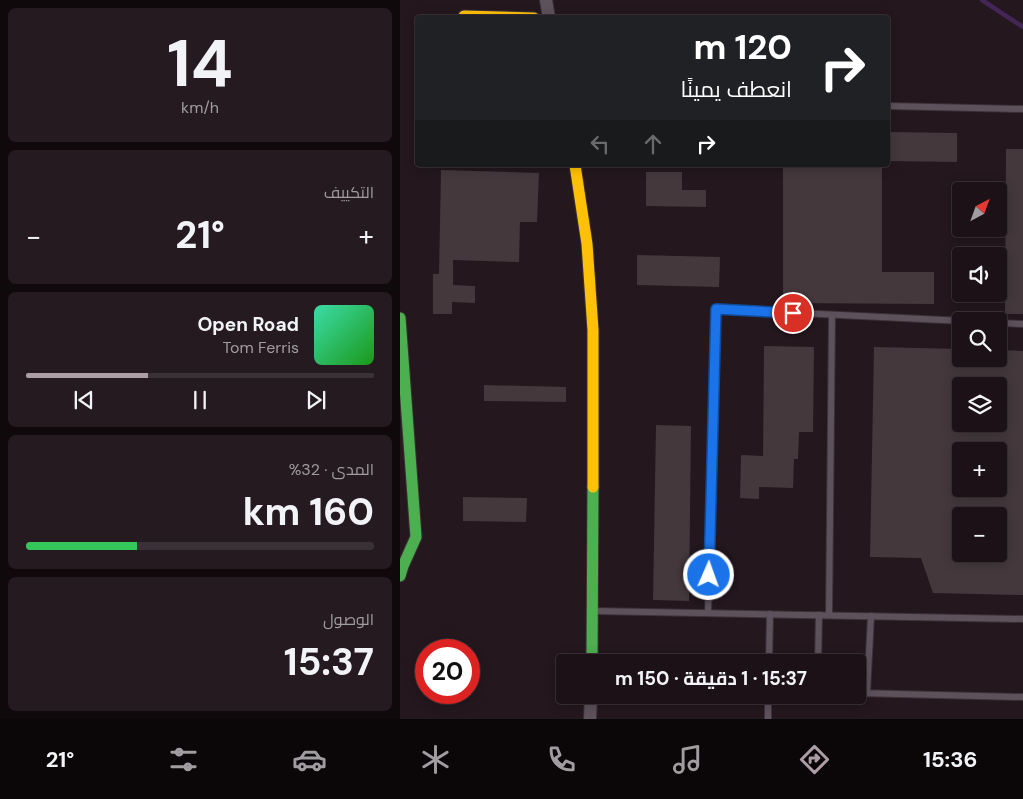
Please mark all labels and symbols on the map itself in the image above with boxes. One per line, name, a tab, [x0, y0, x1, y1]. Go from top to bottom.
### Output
north arrow	[952, 182, 1008, 238]
pin	[772, 292, 814, 334]
position arrow	[682, 548, 734, 600]
speed limit sign: 20	[415, 639, 480, 704]

